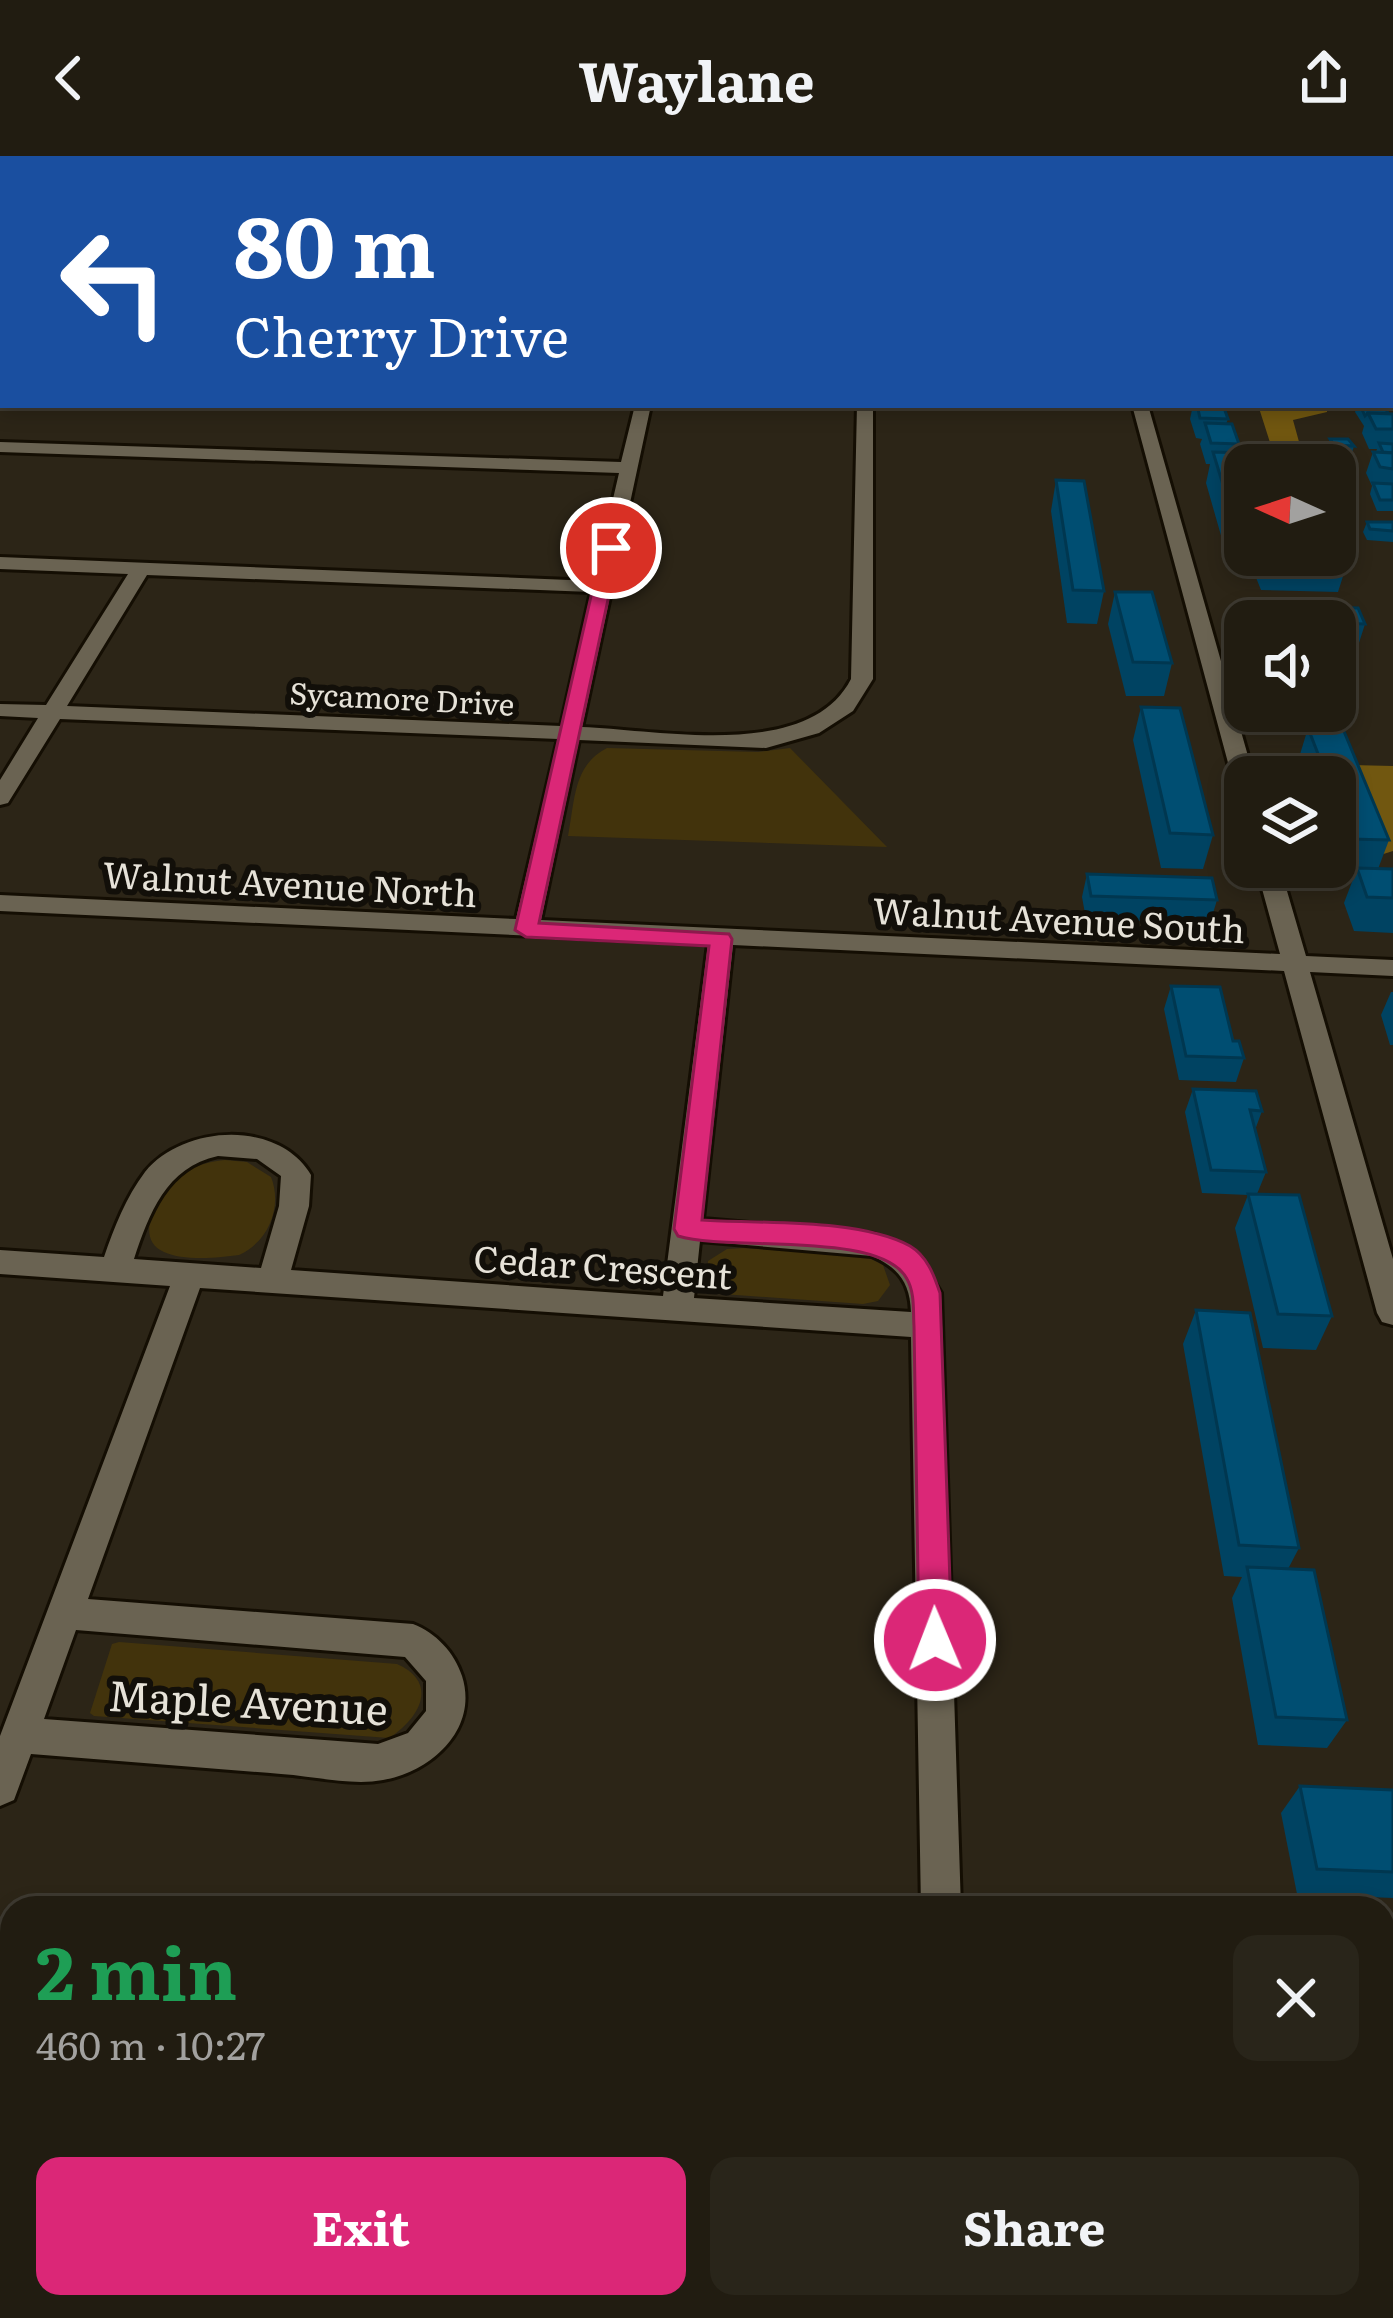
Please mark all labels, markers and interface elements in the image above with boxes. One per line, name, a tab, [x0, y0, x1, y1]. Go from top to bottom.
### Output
text: Waylane	[578, 38, 815, 119]
icon: back	[36, 45, 102, 111]
icon: share	[1291, 45, 1357, 111]
text: 80 m	[234, 179, 436, 304]
icon: left	[36, 204, 192, 360]
text: Cherry Drive	[234, 293, 569, 374]
north arrow	[1224, 444, 1356, 576]
map controls	[1224, 444, 1356, 888]
pin	[560, 497, 662, 599]
icon: arrive	[578, 515, 644, 581]
button: sound	[1224, 600, 1356, 732]
street label: Sycamore Drive	[288, 669, 516, 725]
button: layers	[1224, 756, 1356, 888]
street label: Walnut Avenue North	[102, 846, 478, 918]
street label: Walnut Avenue South	[872, 882, 1246, 954]
street label: Cedar Crescent	[472, 1230, 734, 1300]
position arrow	[872, 1577, 998, 1703]
street label: Maple Avenue	[107, 1662, 389, 1738]
text: 2 min	[36, 1915, 237, 2022]
button: close	[1233, 1935, 1359, 2061]
text: 460 m · 10:27	[36, 2014, 265, 2072]
button: Exit	[36, 2157, 686, 2295]
button: Share	[710, 2157, 1359, 2295]

